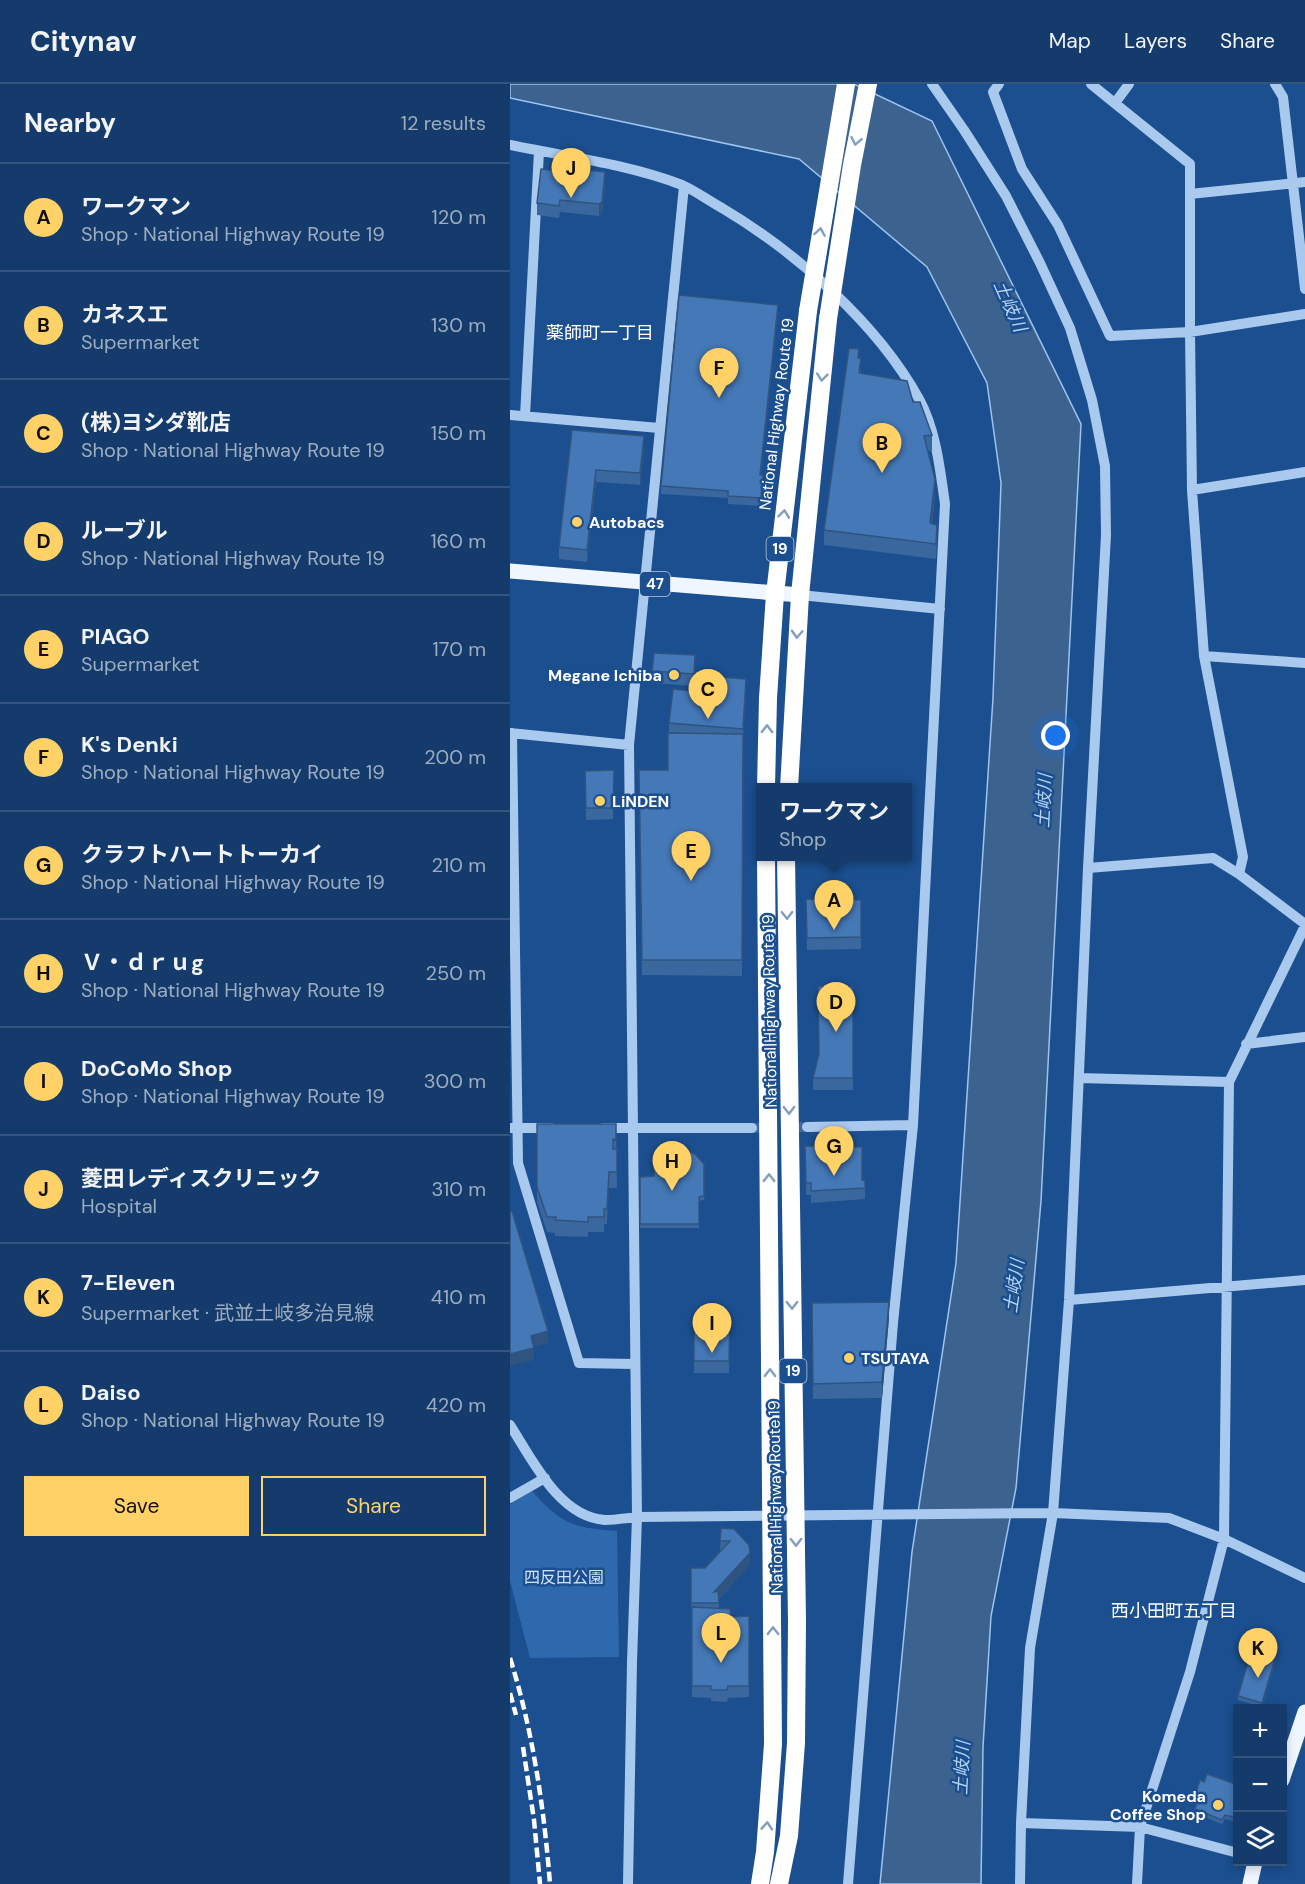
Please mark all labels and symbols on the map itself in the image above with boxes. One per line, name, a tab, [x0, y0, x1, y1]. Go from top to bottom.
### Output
one-way arrow	[850, 136, 863, 146]
pin: J	[552, 148, 590, 198]
one-way arrow	[814, 228, 826, 237]
water label: 土岐川	[988, 276, 1033, 337]
street label: National Highway Route 19	[754, 317, 799, 511]
district label: 薬師町一丁目	[546, 321, 654, 345]
pin: F	[700, 348, 738, 398]
one-way arrow	[816, 372, 829, 382]
pin: B	[862, 424, 902, 473]
one-way arrow	[777, 509, 790, 518]
place label: Autobacs	[589, 512, 665, 533]
marker: Autobacs	[570, 515, 584, 529]
road number: 19	[766, 537, 794, 561]
road number: 47	[640, 572, 670, 596]
one-way arrow	[791, 629, 804, 638]
place label: Megane Ichiba	[548, 665, 662, 686]
marker: Megane Ichiba	[667, 668, 681, 682]
pin: C	[688, 670, 728, 719]
your location	[1041, 721, 1070, 750]
one-way arrow	[761, 725, 773, 734]
water label: 土岐川	[1031, 771, 1058, 829]
place label: LiNDEN	[612, 791, 669, 812]
marker: LiNDEN	[593, 794, 607, 808]
pin: E	[672, 832, 711, 881]
pin: A	[814, 880, 854, 930]
one-way arrow	[781, 910, 793, 919]
street label: National Highway Route 19	[757, 914, 782, 1108]
pin: D	[816, 982, 856, 1032]
one-way arrow	[783, 1105, 796, 1114]
pin: G	[814, 1126, 854, 1176]
pin: H	[652, 1142, 692, 1191]
one-way arrow	[762, 1174, 775, 1183]
water label: 土岐川	[998, 1256, 1030, 1314]
one-way arrow	[786, 1300, 798, 1309]
pin: I	[692, 1304, 732, 1353]
place label: TSUTAYA	[861, 1348, 930, 1369]
marker: TSUTAYA	[842, 1351, 856, 1365]
road number: 19	[780, 1359, 806, 1383]
one-way arrow	[764, 1369, 776, 1378]
street label: National Highway Route 19	[763, 1400, 788, 1594]
one-way arrow	[790, 1537, 802, 1546]
park label: 四反田公園	[524, 1567, 604, 1588]
district label: 西小田町五丁目	[1111, 1599, 1237, 1623]
pin: L	[702, 1614, 740, 1663]
one-way arrow	[767, 1627, 779, 1636]
pin: K	[1238, 1628, 1278, 1678]
water label: 土岐川	[949, 1738, 976, 1796]
place label: Komeda Coffee Shop	[1110, 1786, 1206, 1825]
marker: Komeda Coffee Shop	[1211, 1798, 1225, 1812]
one-way arrow	[760, 1822, 773, 1831]

